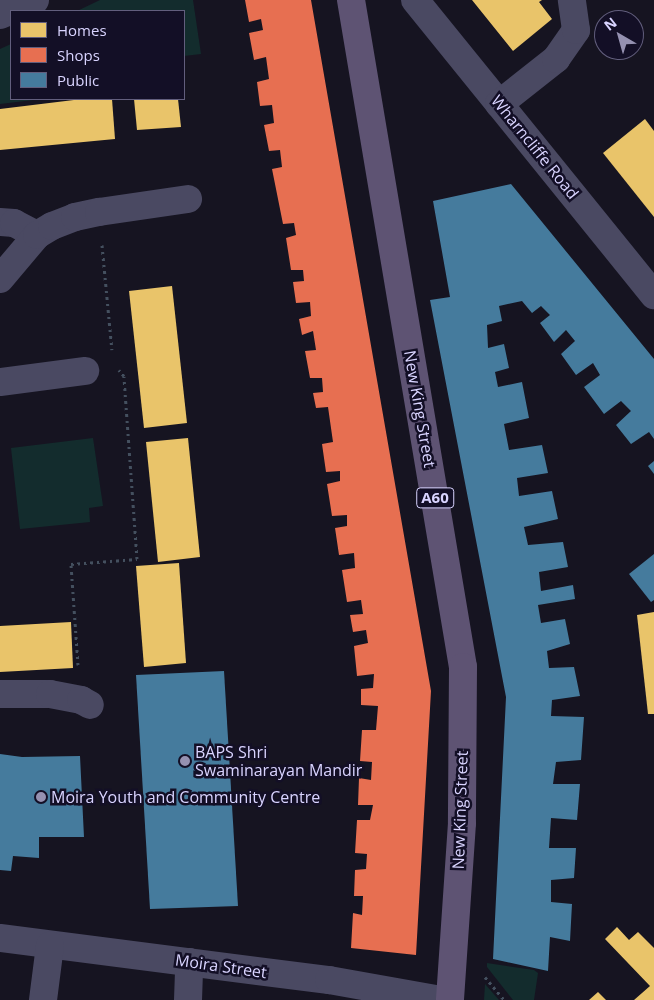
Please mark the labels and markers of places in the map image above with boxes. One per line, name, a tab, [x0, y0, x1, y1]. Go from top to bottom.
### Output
place label: BAPS Shri Swaminarayan Mandir	[195, 742, 362, 780]
marker: BAPS Shri Swaminarayan Mandir	[179, 755, 191, 767]
place label: Moira Youth and Community Centre	[51, 787, 320, 807]
marker: Moira Youth and Community Centre	[35, 791, 47, 803]

